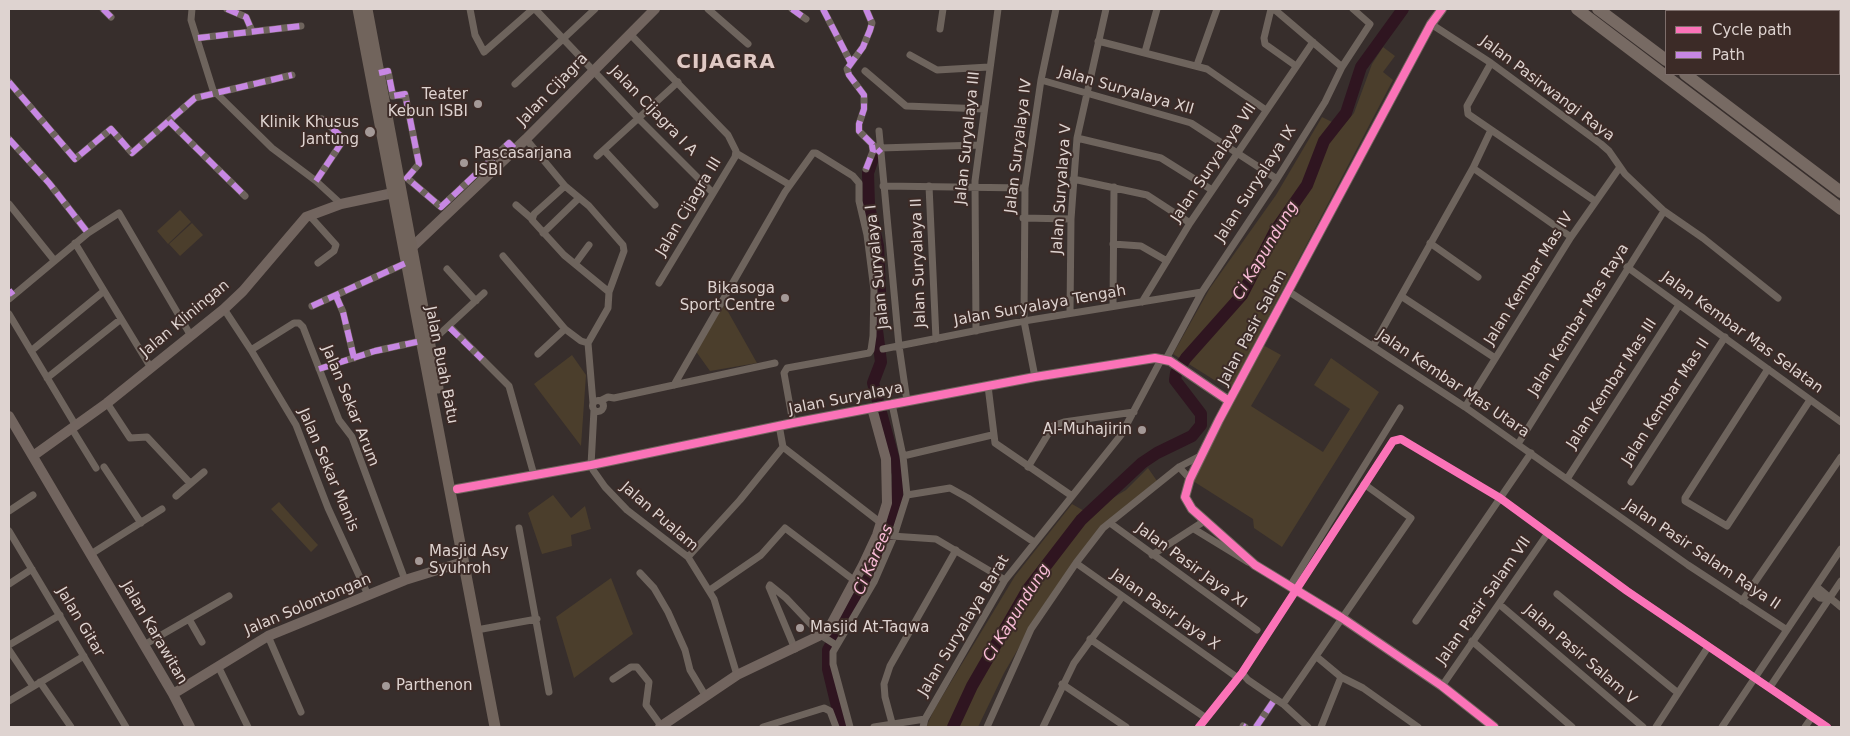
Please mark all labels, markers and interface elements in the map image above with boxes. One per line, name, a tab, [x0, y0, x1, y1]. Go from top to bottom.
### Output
legend	[1665, 10, 1840, 75]
text: Cycle path	[1712, 21, 1792, 39]
street label: Jalan Pasirwangi Raya	[1476, 33, 1618, 145]
text: Path	[1712, 46, 1745, 64]
street label: Jalan Cijagra	[514, 50, 592, 130]
district label: CIJAGRA	[675, 51, 777, 75]
street label: Jalan Cijagra I A	[605, 62, 701, 160]
street label: Jalan Suryalaya XII	[1056, 63, 1196, 119]
street label: Jalan Suryalaya III	[952, 70, 984, 206]
street label: Jalan Suryalaya IV	[1002, 78, 1036, 214]
place label: Teater Kebun ISBI	[388, 86, 468, 121]
marker: Teater Kebun ISBI	[472, 98, 484, 110]
street label: Jalan Suryalaya VII	[1167, 100, 1261, 226]
place label: Klinik Khusus Jantung	[260, 114, 359, 149]
street label: Jalan Suryalaya IX	[1212, 122, 1300, 246]
street label: Jalan Suryalaya V	[1048, 123, 1076, 255]
marker: Klinik Khusus Jantung	[363, 125, 377, 139]
place label: Pascasarjana ISBI	[474, 145, 572, 180]
street label: Jalan Cijagra III	[652, 154, 726, 260]
marker: Pascasarjana ISBI	[458, 157, 470, 169]
street label: Jalan Suryalaya II	[908, 198, 930, 328]
water label: Ci Kapundung	[1229, 198, 1303, 304]
street label: Jalan Suryalaya I	[863, 204, 893, 330]
street label: Jalan Kembar Mas IV	[1481, 209, 1577, 349]
street label: Jalan Kembar Mas Raya	[1525, 241, 1633, 399]
street label: Jalan Pasir Salam	[1215, 267, 1291, 389]
street label: Jalan Kembar Mas Selatan	[1658, 268, 1826, 398]
street label: Jalan Kliningan	[137, 276, 233, 362]
place label: Bikasoga Sport Centre	[680, 280, 775, 315]
street label: Jalan Suryalaya Tengah	[953, 282, 1127, 330]
marker: Bikasoga Sport Centre	[779, 292, 791, 304]
street label: Jalan Buah Batu	[421, 305, 461, 425]
street label: Jalan Kembar Mas III	[1563, 315, 1661, 453]
street label: Jalan Kembar Mas Utara	[1373, 326, 1533, 442]
street label: Jalan Kembar Mas II	[1618, 335, 1714, 469]
street label: Jalan Sekar Arum	[317, 343, 383, 469]
street label: Jalan Suryalaya	[787, 379, 905, 419]
street label: Jalan Sekar Manis	[294, 406, 362, 534]
place label: Al-Muhajirin	[1043, 421, 1132, 439]
marker: Al-Muhajirin	[1136, 424, 1148, 436]
street label: Jalan Pualam	[617, 478, 701, 556]
street label: Jalan Pasir Salam Raya II	[1621, 496, 1783, 614]
street label: Jalan Pasir Jaya XI	[1132, 520, 1250, 612]
water label: Ci Karees	[850, 522, 898, 598]
street label: Jalan Pasir Salam VII	[1433, 533, 1535, 669]
place label: Masjid Asy Syuhroh	[429, 543, 509, 578]
street label: Jalan Suryalaya Barat	[915, 552, 1013, 700]
marker: Masjid Asy Syuhroh	[413, 555, 425, 567]
water label: Ci Kapundung	[979, 561, 1055, 665]
street label: Jalan Pasir Jaya X	[1107, 566, 1223, 654]
street label: Jalan Solontongan	[242, 570, 374, 640]
street label: Jalan Karawitan	[117, 578, 191, 688]
street label: Jalan Gitar	[52, 584, 108, 660]
street label: Jalan Pasir Salam V	[1520, 601, 1640, 709]
place label: Masjid At-Taqwa	[810, 619, 929, 637]
marker: Masjid At-Taqwa	[794, 622, 806, 634]
place label: Parthenon	[396, 677, 473, 695]
marker: Parthenon	[380, 680, 392, 692]

